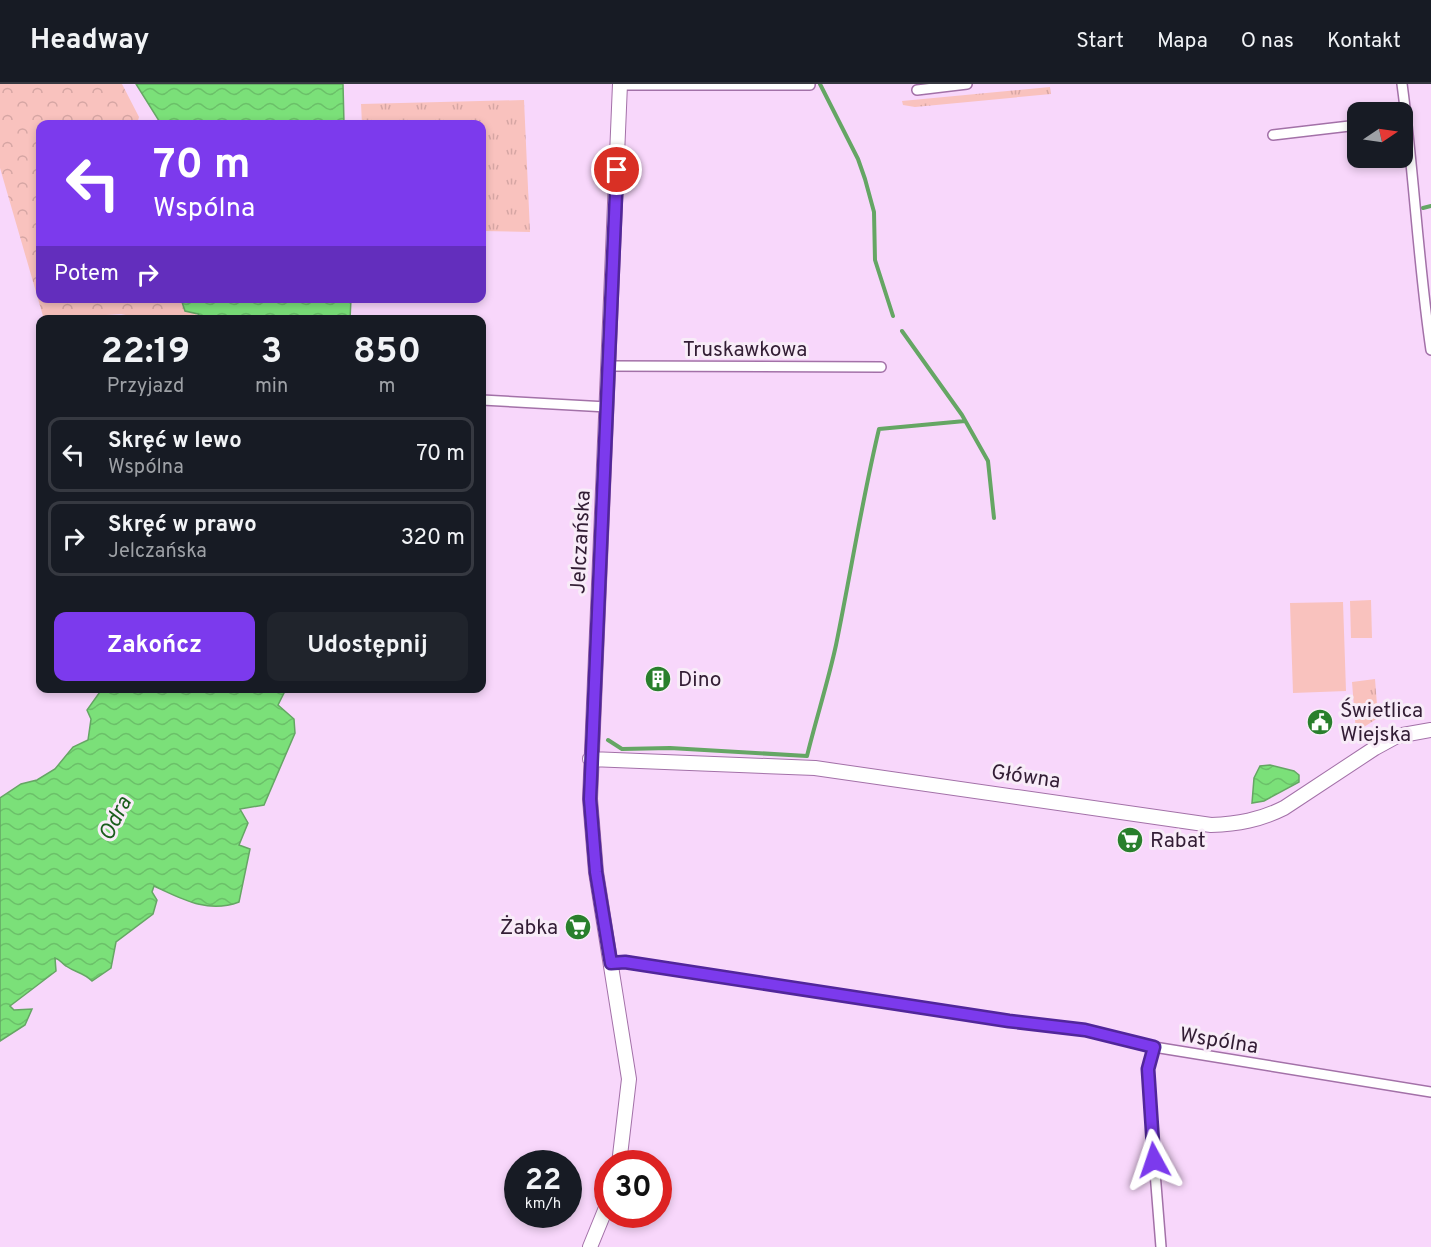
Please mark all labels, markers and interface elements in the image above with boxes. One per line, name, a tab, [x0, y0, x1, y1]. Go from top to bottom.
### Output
text: Headway	[30, 23, 149, 59]
text: Start	[1076, 28, 1124, 55]
text: Mapa	[1157, 28, 1208, 55]
text: O nas	[1241, 28, 1294, 55]
text: Kontakt	[1327, 28, 1401, 55]
north arrow	[1347, 102, 1413, 168]
map controls	[1347, 102, 1413, 168]
text: 70 m	[153, 140, 251, 193]
icon: left	[54, 144, 132, 222]
pin	[591, 144, 642, 195]
icon: arrive	[600, 153, 633, 186]
text: Wspólna	[153, 192, 255, 226]
icon: right	[131, 258, 164, 291]
text: Potem	[54, 261, 119, 288]
text: 22:19	[101, 330, 190, 376]
text: 3	[261, 330, 282, 376]
text: 850	[353, 330, 421, 376]
street label: Truskawkowa	[683, 337, 807, 364]
text: Przyjazd	[107, 374, 184, 400]
text: min	[255, 374, 288, 400]
text: m	[379, 374, 396, 400]
text: Skręć w lewo	[108, 428, 242, 455]
icon: left	[57, 438, 90, 471]
text: 70 m	[416, 441, 465, 468]
text: Wspólna	[108, 455, 184, 481]
street label: Jelczańska	[565, 490, 598, 595]
text: Skręć w prawo	[108, 512, 257, 539]
icon: right	[57, 522, 90, 555]
text: 320 m	[401, 525, 465, 552]
text: Jelczańska	[108, 539, 207, 565]
button: Zakończ	[54, 612, 255, 681]
button: Udostępnij	[267, 612, 468, 681]
building icon: Dino	[643, 664, 673, 694]
place label: Dino	[678, 667, 722, 694]
place label: Świetlica Wiejska	[1340, 697, 1423, 749]
public building icon: Świetlica Wiejska	[1305, 707, 1335, 737]
street label: Główna	[989, 759, 1062, 796]
water label: Odra	[94, 792, 139, 846]
supermarket icon: Rabat	[1115, 825, 1145, 855]
place label: Rabat	[1150, 828, 1206, 855]
supermarket icon: Żabka	[563, 912, 593, 942]
place label: Żabka	[500, 915, 558, 942]
street label: Wspólna	[1177, 1022, 1260, 1061]
position arrow	[1122, 1128, 1186, 1192]
speed limit sign: 30	[594, 1150, 672, 1228]
text: 22	[525, 1163, 561, 1200]
text: km/h	[525, 1195, 561, 1214]

